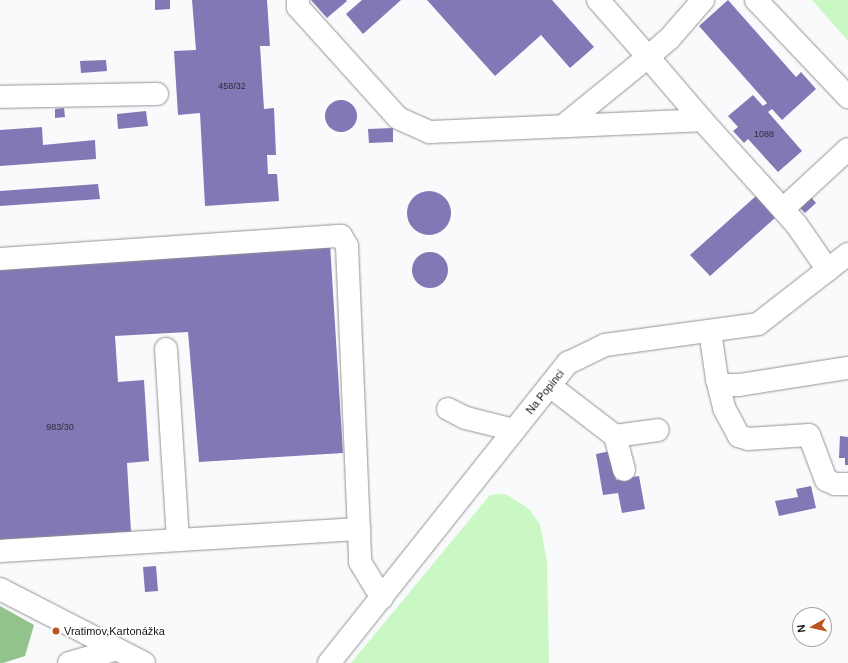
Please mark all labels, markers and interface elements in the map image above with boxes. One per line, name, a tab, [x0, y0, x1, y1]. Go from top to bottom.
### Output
house number: 458/32	[218, 81, 246, 91]
house number: 1088	[754, 129, 774, 139]
street label: Na Popinci	[523, 367, 567, 417]
house number: 983/30	[46, 422, 74, 432]
north arrow	[792, 607, 832, 647]
place label: Vratimov,Kartonážka	[64, 624, 165, 638]
text: N	[795, 624, 808, 633]
marker: Vratimov,Kartonážka	[51, 626, 61, 636]

